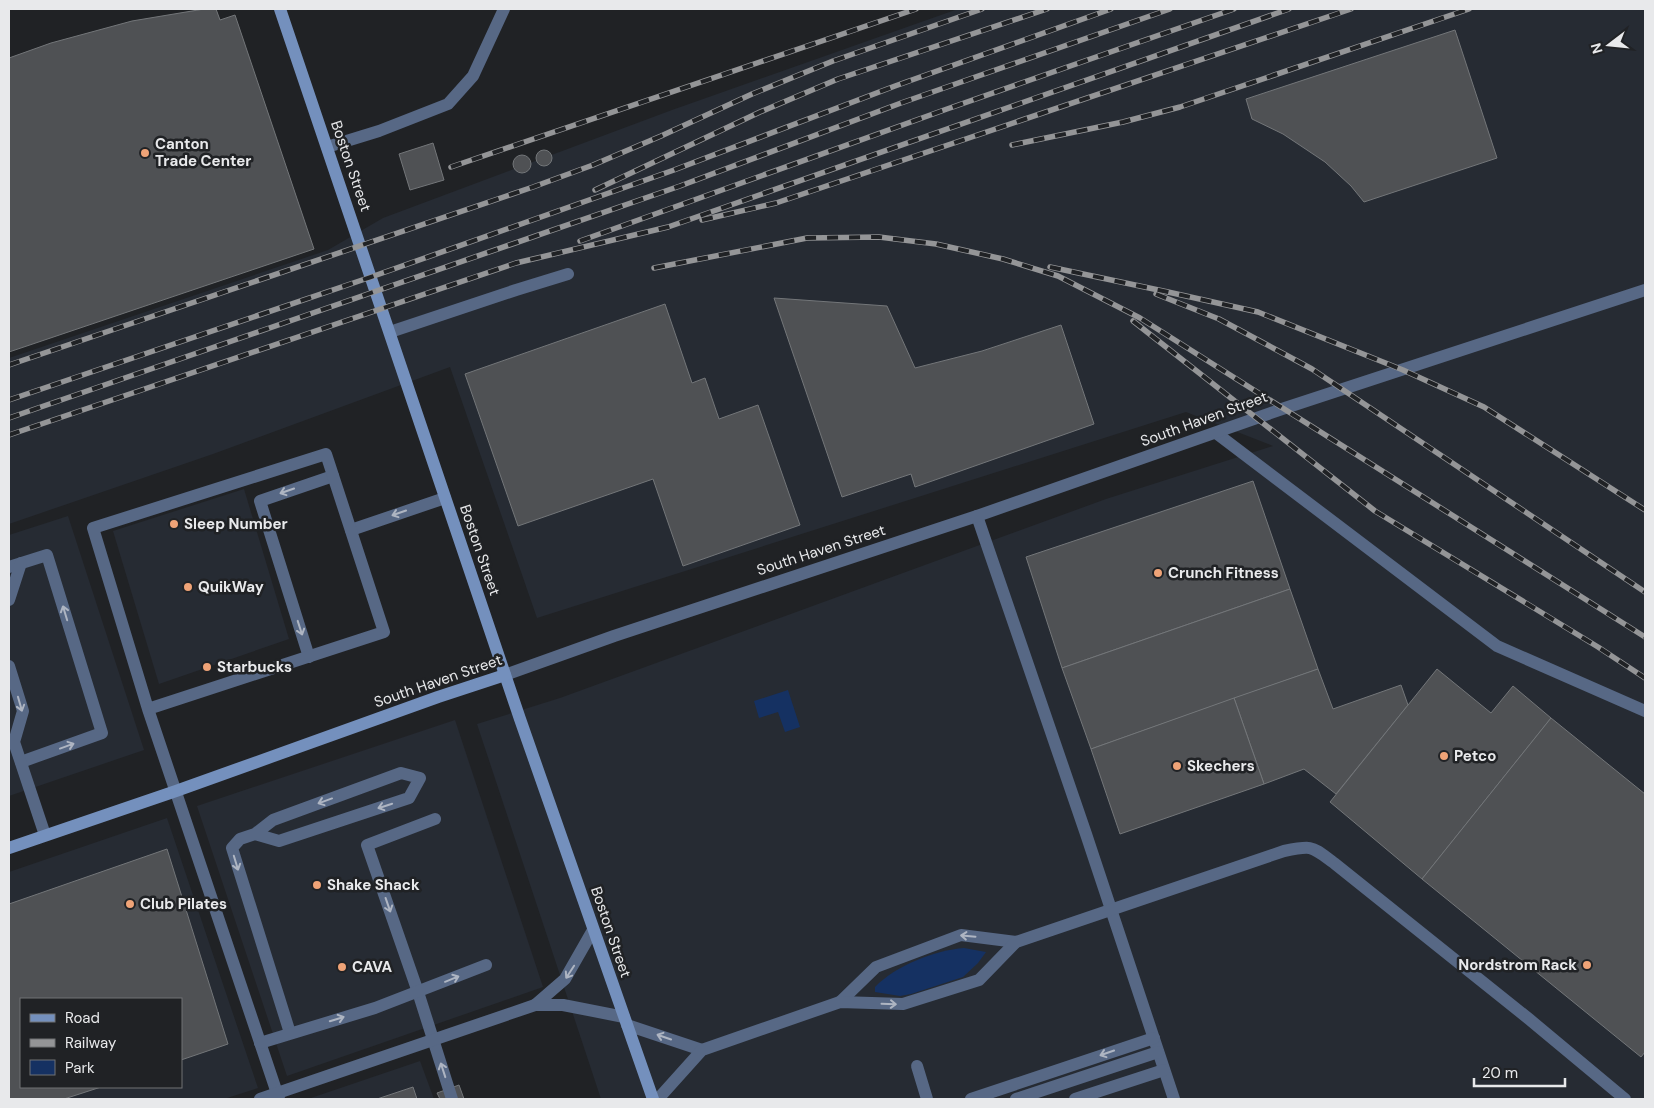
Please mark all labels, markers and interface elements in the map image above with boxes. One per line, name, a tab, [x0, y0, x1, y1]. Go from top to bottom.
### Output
north arrow	[1584, 20, 1634, 70]
text: N	[1586, 41, 1607, 56]
street label: Boston Street	[326, 118, 376, 214]
place label: Canton Trade Center	[155, 134, 251, 171]
marker: Canton Trade Center	[139, 147, 151, 159]
street label: South Haven Street	[1138, 387, 1270, 451]
one-way arrow	[279, 487, 295, 497]
street label: Boston Street	[455, 502, 505, 598]
one-way arrow	[391, 509, 407, 519]
place label: Sleep Number	[184, 514, 288, 534]
marker: Sleep Number	[168, 518, 180, 530]
street label: South Haven Street	[754, 520, 888, 580]
place label: Crunch Fitness	[1168, 563, 1279, 583]
marker: Crunch Fitness	[1152, 567, 1164, 579]
place label: QuikWay	[198, 577, 264, 597]
marker: QuikWay	[182, 581, 194, 593]
one-way arrow	[60, 606, 70, 622]
one-way arrow	[296, 620, 305, 636]
street label: South Haven Street	[371, 650, 505, 712]
place label: Starbucks	[217, 657, 292, 677]
marker: Starbucks	[201, 661, 213, 673]
one-way arrow	[16, 695, 26, 711]
one-way arrow	[59, 741, 74, 750]
place label: Petco	[1454, 746, 1496, 766]
marker: Petco	[1438, 750, 1450, 762]
place label: Skechers	[1187, 756, 1255, 776]
marker: Skechers	[1171, 760, 1183, 772]
one-way arrow	[317, 797, 333, 806]
one-way arrow	[377, 802, 393, 811]
one-way arrow	[232, 855, 242, 871]
place label: Shake Shack	[327, 875, 420, 895]
marker: Shake Shack	[311, 879, 323, 891]
street label: Boston Street	[586, 884, 636, 980]
place label: Club Pilates	[140, 894, 227, 914]
one-way arrow	[384, 897, 393, 912]
marker: Club Pilates	[124, 898, 136, 910]
one-way arrow	[960, 932, 976, 941]
place label: Nordstrom Rack	[1458, 955, 1577, 975]
place label: CAVA	[352, 957, 393, 977]
marker: Nordstrom Rack	[1581, 959, 1593, 971]
marker: CAVA	[336, 961, 348, 973]
one-way arrow	[565, 965, 575, 979]
one-way arrow	[444, 973, 459, 983]
legend	[20, 998, 182, 1088]
one-way arrow	[881, 999, 897, 1008]
text: Road	[65, 1008, 100, 1028]
one-way arrow	[328, 1013, 344, 1023]
one-way arrow	[657, 1032, 673, 1042]
text: Railway	[65, 1033, 117, 1053]
one-way arrow	[1100, 1049, 1116, 1058]
scale bar	[1474, 1056, 1565, 1088]
text: Park	[65, 1058, 95, 1078]
one-way arrow	[437, 1062, 447, 1078]
text: 20 m	[1482, 1063, 1518, 1083]

